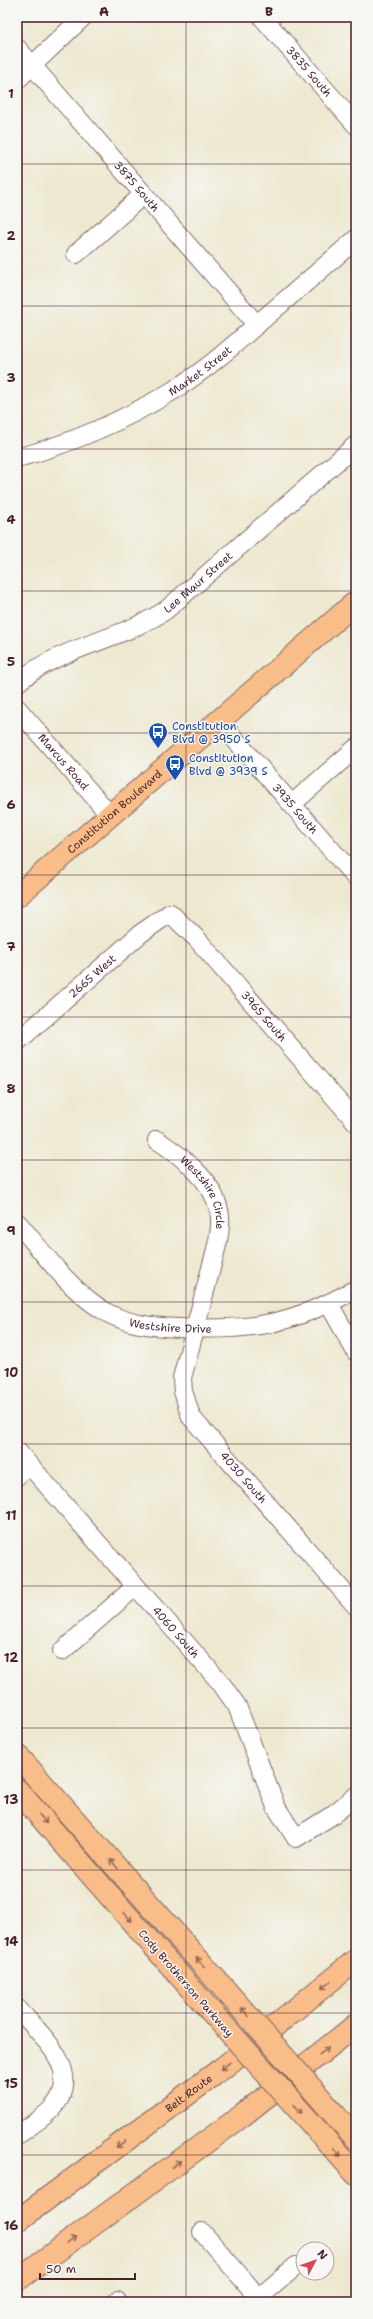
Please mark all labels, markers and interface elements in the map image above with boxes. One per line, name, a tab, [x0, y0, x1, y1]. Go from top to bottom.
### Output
text: A	[99, 3, 109, 20]
text: B	[265, 3, 273, 20]
street label: 3835 South	[283, 43, 335, 100]
text: 1	[8, 85, 14, 102]
street label: 3875 South	[110, 158, 163, 215]
text: 2	[6, 227, 16, 244]
street label: Market Street	[166, 343, 235, 400]
text: 3	[6, 369, 16, 386]
text: 4	[6, 511, 16, 528]
street label: Lee Maur Street	[161, 548, 236, 617]
text: 5	[7, 653, 15, 670]
place label: Constitution Blvd @ 3950 S	[172, 719, 251, 747]
bus stop icon: Constitution Blvd @ 3950 S	[147, 721, 169, 749]
street label: Marcus Road	[35, 731, 92, 793]
place label: Constitution Blvd @ 3939 S	[189, 751, 268, 779]
bus stop icon: Constitution Blvd @ 3939 S	[164, 753, 186, 781]
street label: Constitution Boulevard	[64, 766, 165, 857]
street label: 3935 South	[269, 780, 321, 837]
text: 6	[6, 796, 16, 813]
text: 7	[6, 938, 16, 955]
street label: 2665 West	[65, 951, 120, 1001]
street label: 3965 South	[237, 988, 290, 1045]
text: 8	[6, 1080, 16, 1097]
street label: Westshire Circle	[177, 1153, 227, 1230]
text: 9	[6, 1222, 16, 1239]
street label: Westshire Drive	[128, 1315, 212, 1337]
text: 10	[4, 1364, 18, 1381]
street label: 4030 South	[217, 1449, 270, 1507]
text: 11	[5, 1507, 17, 1524]
street label: 4060 South	[149, 1603, 203, 1662]
text: 12	[4, 1649, 18, 1666]
text: 13	[4, 1791, 18, 1808]
one-way arrow	[38, 1814, 47, 1825]
one-way arrow	[110, 1860, 119, 1870]
one-way arrow	[124, 1912, 133, 1922]
street label: Cody Brotherson Parkway	[135, 1926, 237, 2040]
text: 14	[4, 1933, 18, 1950]
one-way arrow	[195, 1957, 205, 1967]
one-way arrow	[321, 1980, 331, 1989]
one-way arrow	[240, 2007, 249, 2018]
one-way arrow	[318, 2046, 329, 2055]
one-way arrow	[219, 2062, 230, 2070]
street label: Belt Route	[162, 2071, 216, 2116]
text: 15	[4, 2075, 18, 2092]
one-way arrow	[293, 2104, 303, 2114]
one-way arrow	[116, 2140, 127, 2148]
one-way arrow	[332, 2147, 341, 2158]
one-way arrow	[170, 2159, 181, 2168]
text: 16	[4, 2217, 18, 2234]
one-way arrow	[65, 2236, 76, 2244]
north arrow	[295, 2241, 335, 2281]
text: N	[314, 2247, 331, 2263]
scale bar	[40, 2255, 135, 2281]
text: 50 m	[46, 2261, 76, 2277]

